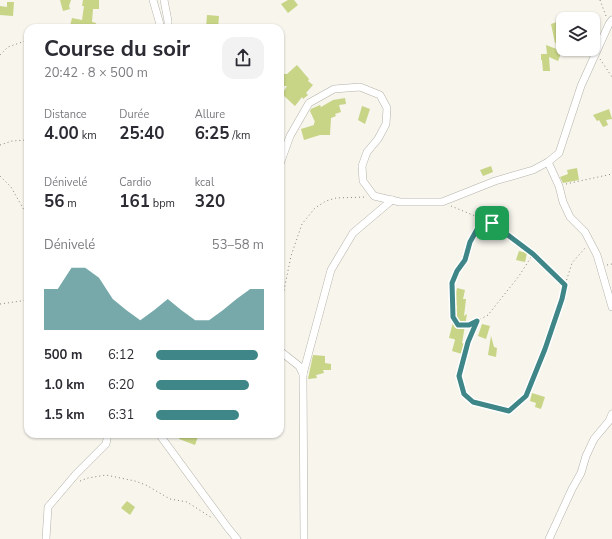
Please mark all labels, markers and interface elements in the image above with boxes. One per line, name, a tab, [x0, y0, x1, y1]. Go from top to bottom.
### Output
map controls	[556, 12, 600, 56]
button: layers	[556, 12, 600, 56]
text: Course du soir	[44, 34, 190, 64]
button: share	[222, 37, 264, 79]
text: 20:42 · 8 × 500 m	[44, 64, 148, 82]
text: Distance	[44, 107, 87, 122]
text: Durée	[119, 107, 149, 122]
text: Allure	[195, 107, 225, 122]
text: 4.00	[44, 122, 79, 145]
text: 25:40	[119, 122, 164, 145]
text: 6:25	[195, 122, 229, 145]
text: km	[79, 128, 97, 143]
text: /km	[229, 128, 250, 143]
text: Dénivelé	[44, 175, 87, 190]
text: Cardio	[119, 175, 151, 190]
text: kcal	[195, 175, 214, 190]
text: 56	[44, 190, 64, 213]
text: 161	[119, 190, 150, 213]
text: 320	[195, 190, 225, 213]
text: m	[64, 196, 77, 211]
text: bpm	[150, 196, 175, 211]
pin	[475, 206, 509, 240]
icon: arrive	[481, 212, 503, 234]
text: Dénivelé	[44, 236, 95, 254]
text: 53–58 m	[212, 236, 264, 254]
text: 500 m	[44, 346, 82, 364]
text: 6:12	[108, 346, 134, 364]
text: 1.0 km	[44, 376, 85, 394]
text: 6:20	[108, 376, 134, 394]
text: 1.5 km	[44, 406, 85, 424]
text: 6:31	[108, 406, 134, 424]

